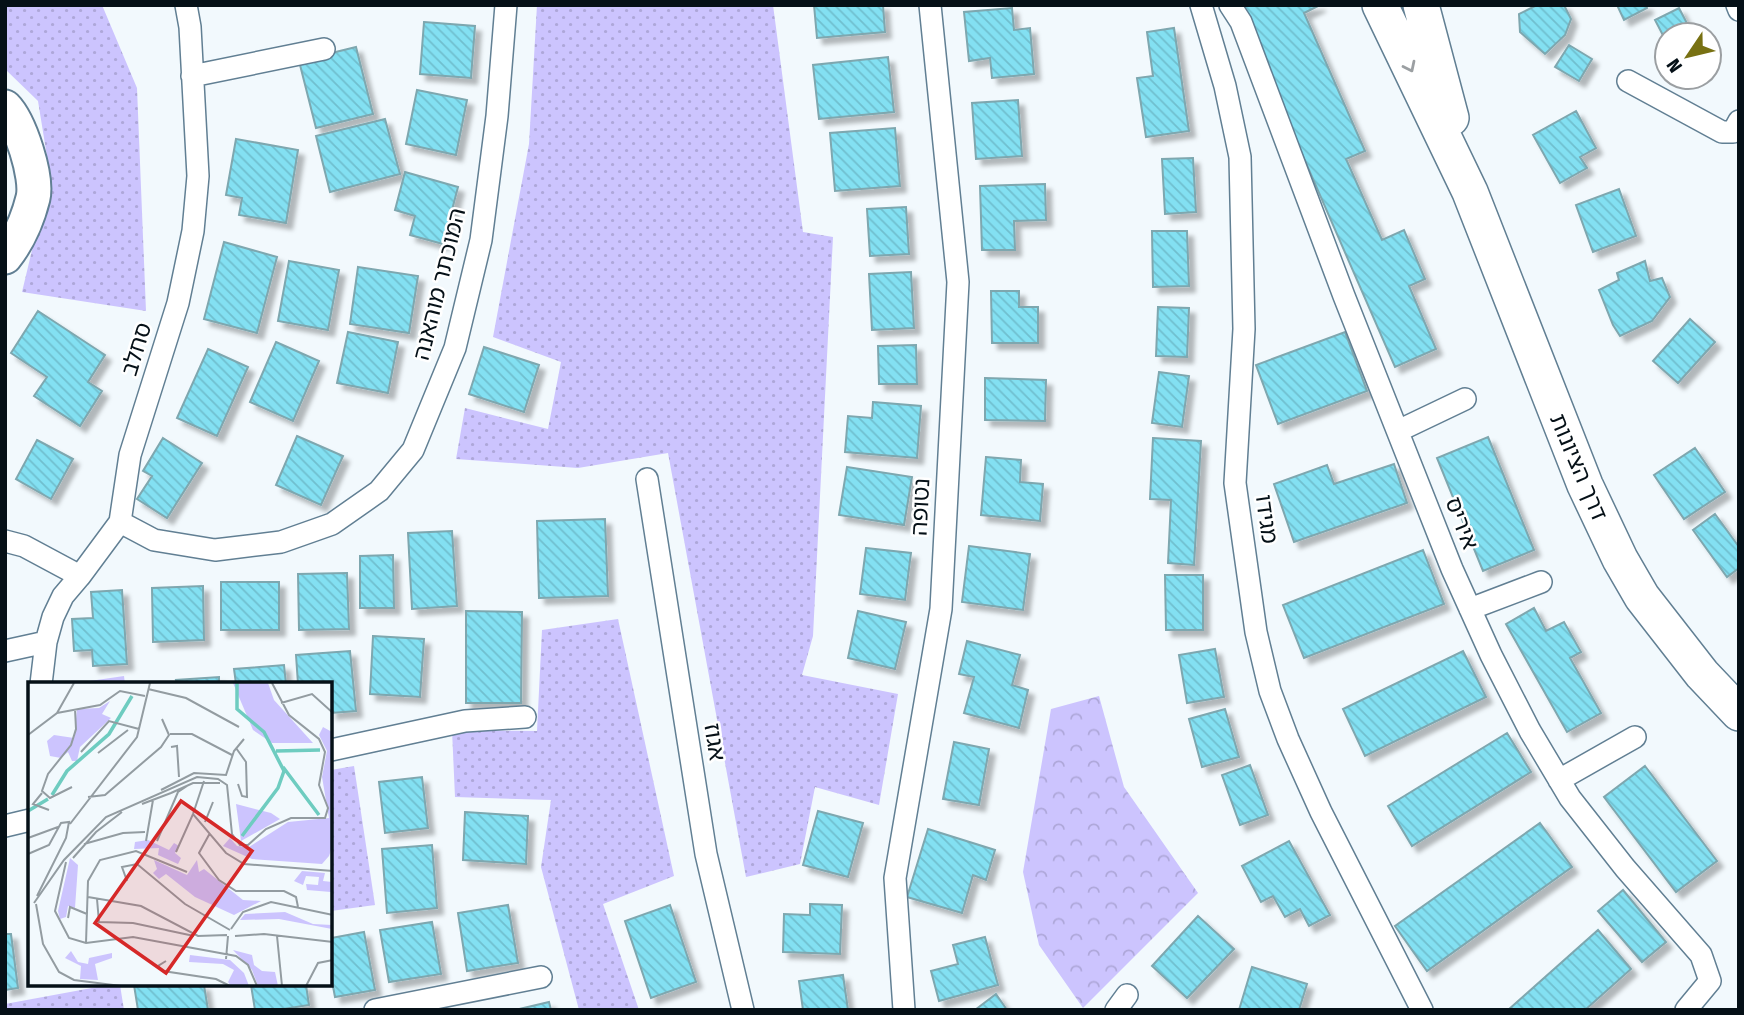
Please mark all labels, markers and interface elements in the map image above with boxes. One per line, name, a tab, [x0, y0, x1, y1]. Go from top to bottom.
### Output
north arrow	[1653, 21, 1723, 91]
text: N	[1662, 54, 1687, 77]
one-way arrow	[1401, 60, 1415, 72]
street label: המוכתר מוהאנה	[407, 205, 471, 363]
street label: סחלב	[115, 319, 157, 379]
street label: דרך הציונות	[1544, 409, 1614, 525]
street label: נטופה	[905, 477, 935, 537]
street label: מגידו	[1250, 493, 1284, 545]
street label: איריס	[1439, 493, 1485, 553]
inset map	[28, 682, 332, 987]
street label: אגוז	[698, 721, 732, 763]

